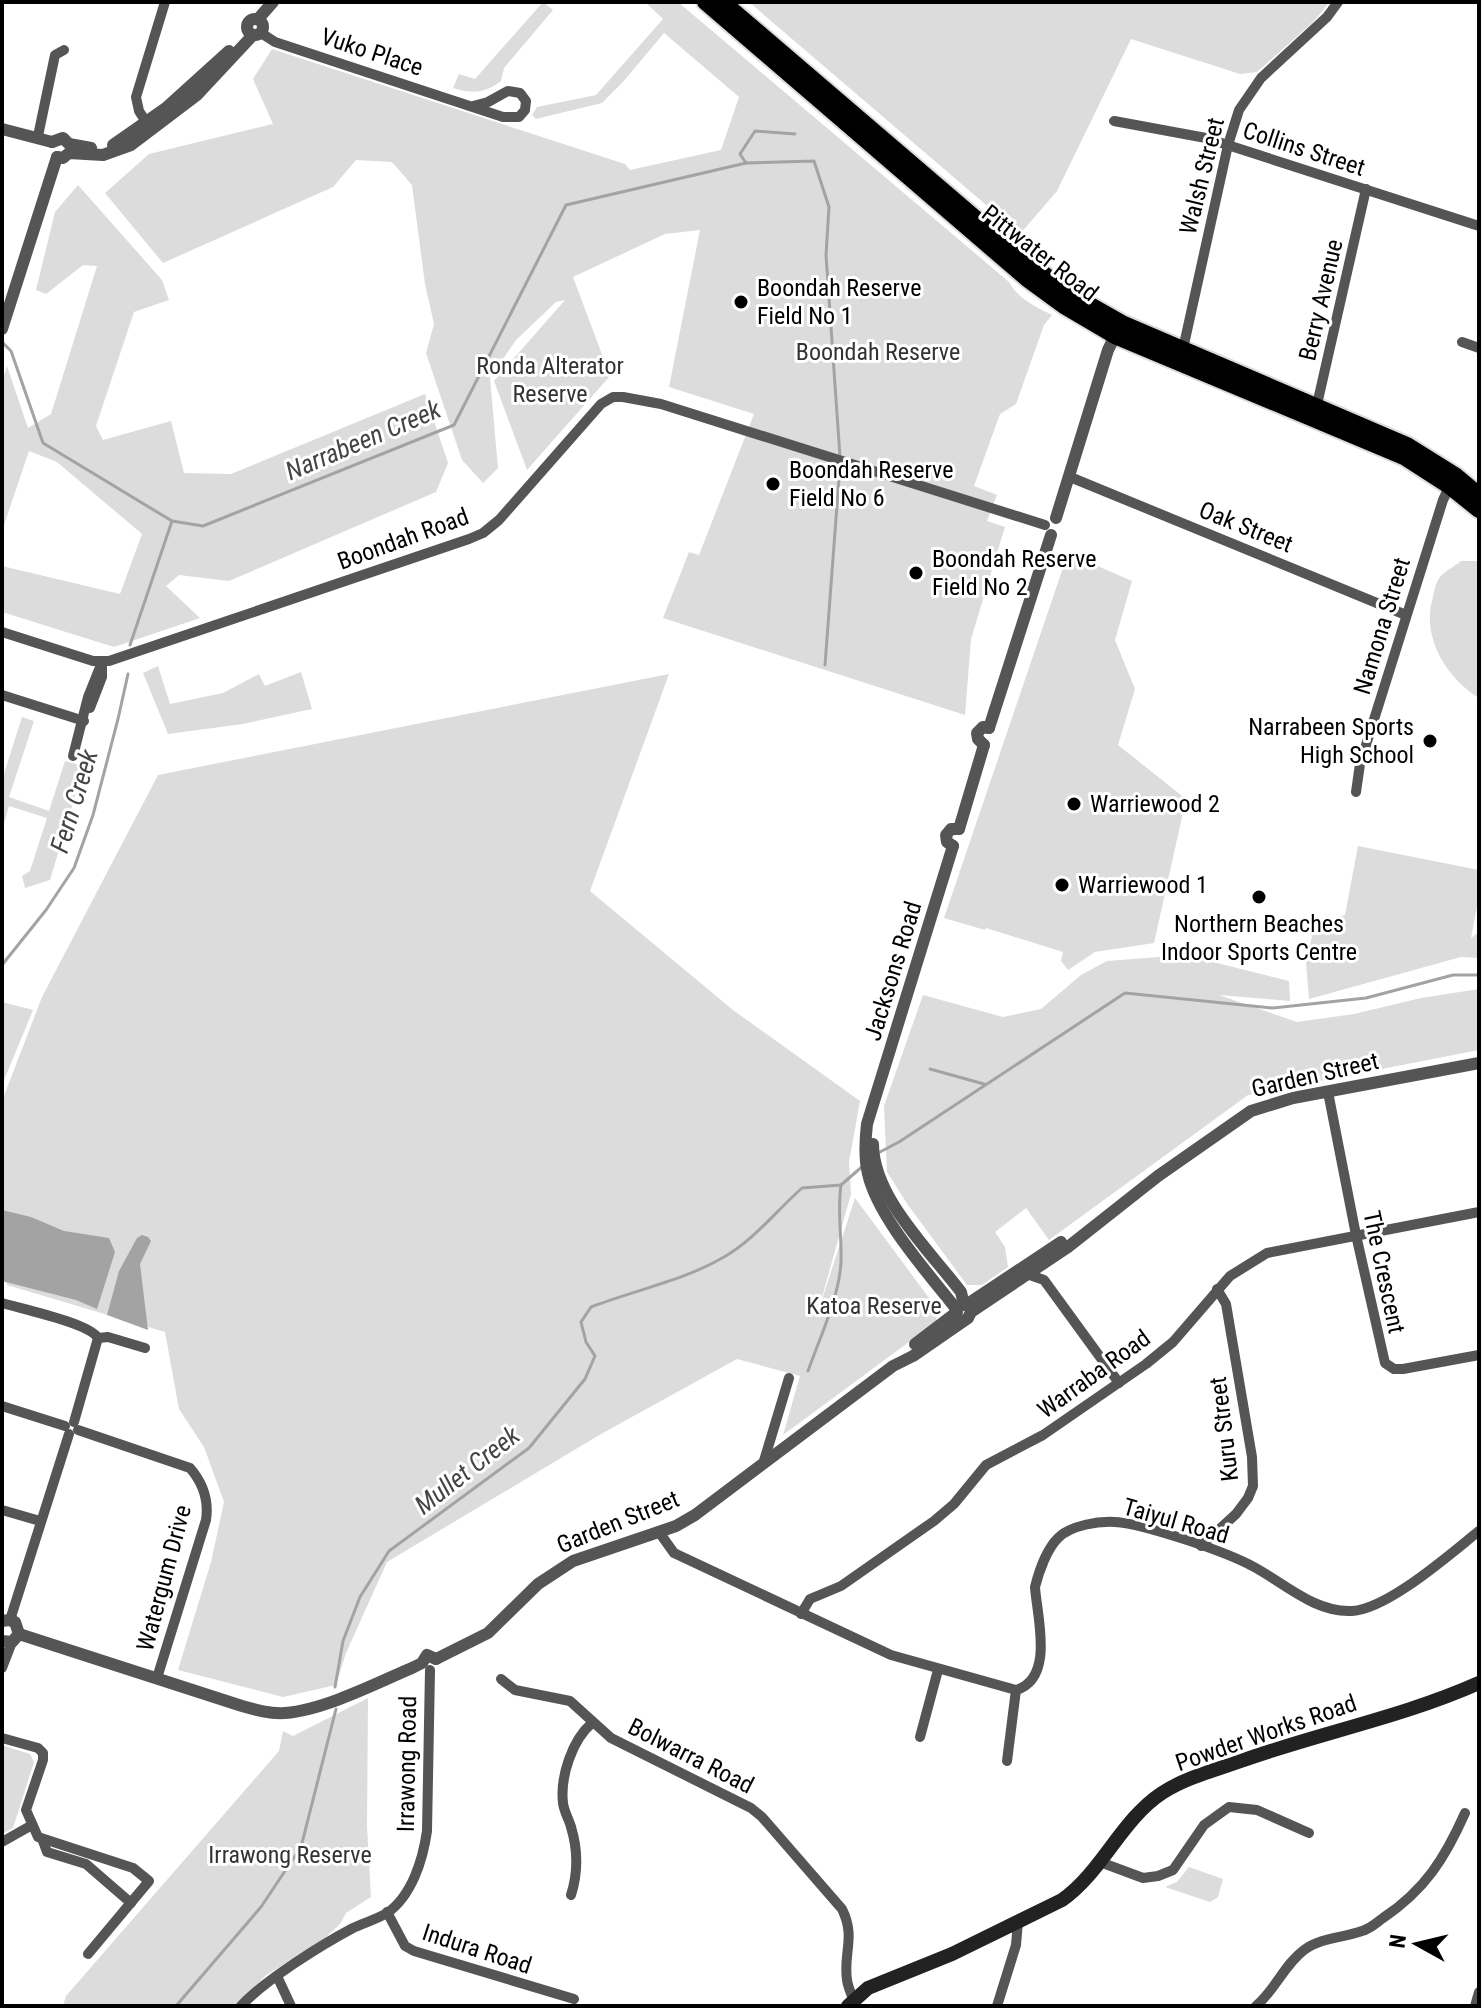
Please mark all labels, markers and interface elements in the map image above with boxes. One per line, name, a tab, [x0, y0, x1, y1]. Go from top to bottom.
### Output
street label: Vuko Place	[317, 22, 427, 82]
street label: Walsh Street	[1174, 115, 1230, 237]
street label: Collins Street	[1240, 116, 1368, 182]
street label: Pittwater Road	[976, 199, 1104, 307]
street label: Berry Avenue	[1293, 237, 1349, 363]
place label: Boondah Reserve Field No 1	[757, 274, 921, 330]
marker: Boondah Reserve Field No 1	[732, 293, 750, 311]
park label: Boondah Reserve	[796, 338, 960, 366]
park label: Ronda Alterator Reserve	[476, 352, 624, 408]
water label: Narrabeen Creek	[281, 394, 446, 486]
place label: Boondah Reserve Field No 6	[789, 456, 953, 512]
marker: Boondah Reserve Field No 6	[764, 475, 782, 493]
street label: Oak Street	[1195, 496, 1297, 558]
street label: Boondah Road	[334, 502, 472, 576]
place label: Boondah Reserve Field No 2	[932, 545, 1096, 601]
street label: Namona Street	[1348, 554, 1416, 698]
marker: Boondah Reserve Field No 2	[907, 564, 925, 582]
place label: Narrabeen Sports High School	[1248, 713, 1414, 769]
marker: Narrabeen Sports High School	[1421, 732, 1439, 750]
water label: Fern Creek	[44, 745, 104, 856]
place label: Warriewood 2	[1090, 790, 1220, 818]
marker: Warriewood 2	[1065, 795, 1083, 813]
place label: Warriewood 1	[1078, 871, 1208, 899]
marker: Warriewood 1	[1053, 876, 1071, 894]
marker: Northern Beaches Indoor Sports Centre	[1250, 888, 1268, 906]
street label: Jacksons Road	[859, 898, 927, 1044]
place label: Northern Beaches Indoor Sports Centre	[1161, 910, 1357, 966]
street label: Garden Street	[1249, 1047, 1381, 1103]
street label: The Crescent	[1357, 1208, 1411, 1336]
park label: Katoa Reserve	[806, 1292, 942, 1320]
street label: Warraba Road	[1032, 1324, 1156, 1424]
street label: Kuru Street	[1204, 1375, 1244, 1483]
water label: Mullet Creek	[409, 1419, 526, 1520]
street label: Garden Street	[553, 1485, 683, 1559]
street label: Taiyul Road	[1120, 1493, 1232, 1549]
street label: Watergum Drive	[131, 1502, 197, 1654]
street label: Powder Works Road	[1172, 1689, 1360, 1777]
street label: Irrawong Road	[392, 1696, 422, 1832]
street label: Bolwarra Road	[624, 1712, 758, 1800]
park label: Irrawong Reserve	[208, 1841, 372, 1869]
north arrow	[1377, 1904, 1457, 1984]
street label: Indura Road	[419, 1918, 535, 1980]
text: N	[1384, 1933, 1411, 1950]

